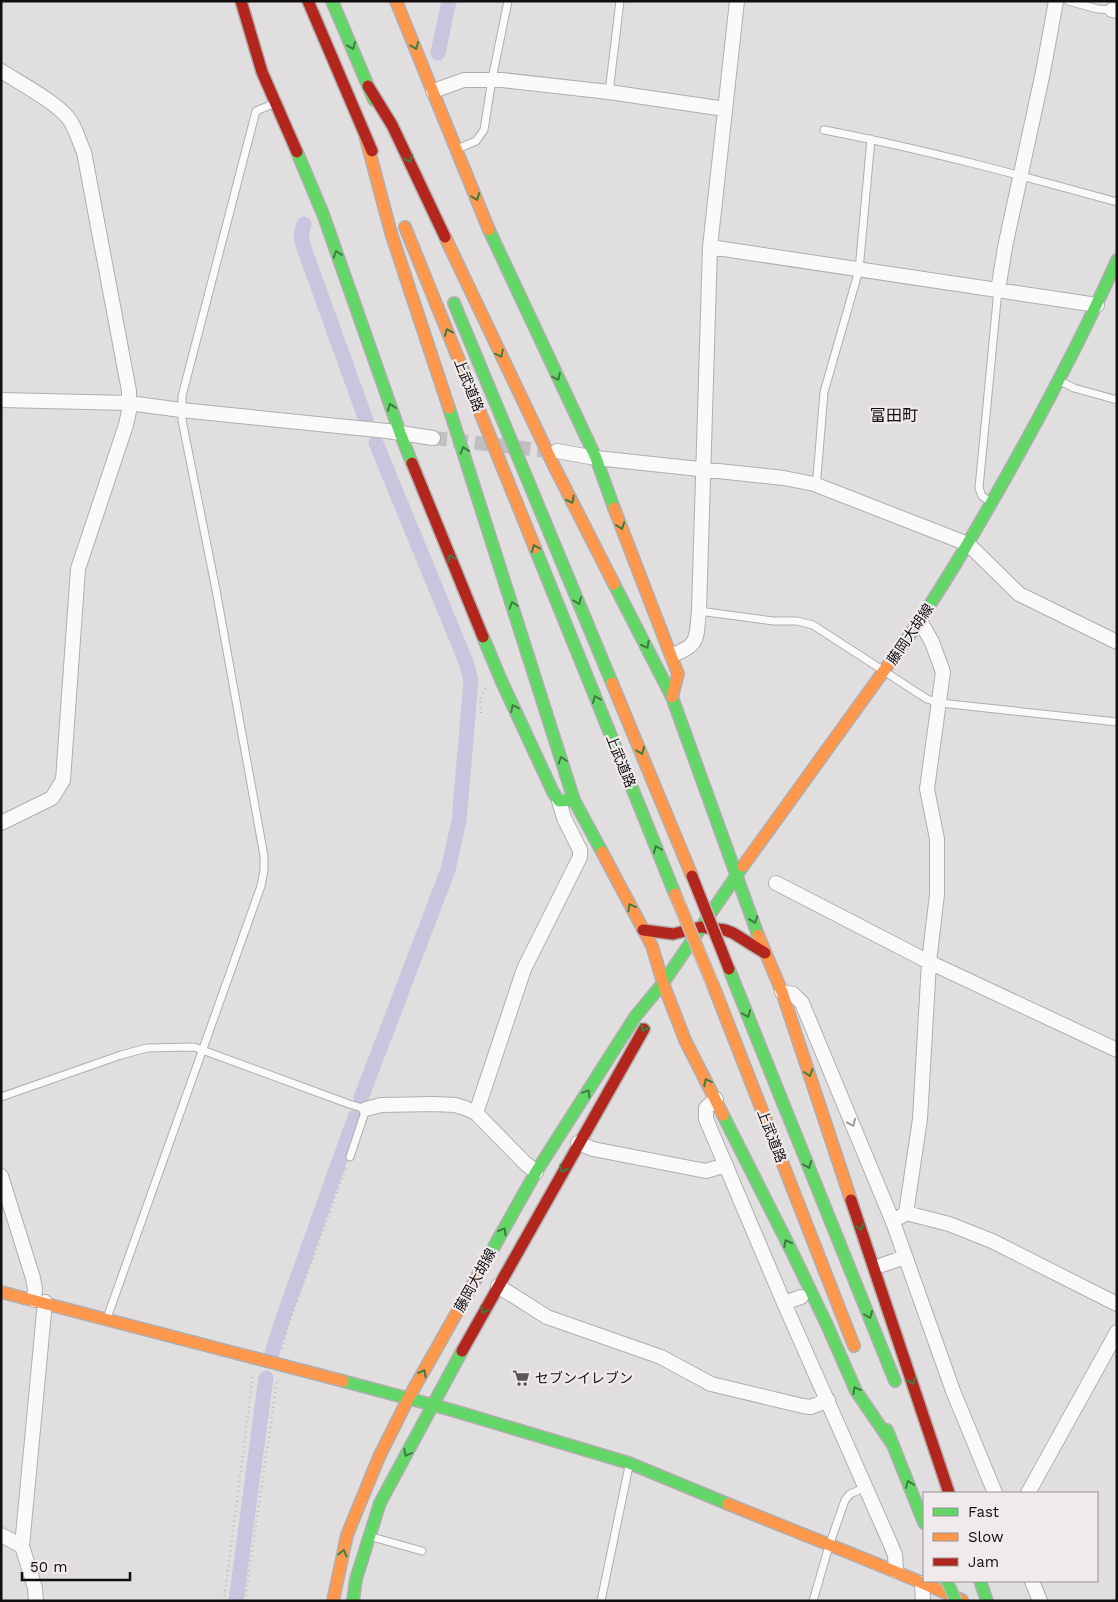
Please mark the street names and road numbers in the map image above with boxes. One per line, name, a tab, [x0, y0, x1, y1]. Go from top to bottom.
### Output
street label: 上武道路	[451, 356, 487, 414]
street label: 藤岡大胡線	[884, 601, 936, 667]
street label: 上武道路	[603, 732, 639, 790]
street label: 上武道路	[754, 1107, 790, 1165]
street label: 藤岡大胡線	[451, 1246, 499, 1314]

